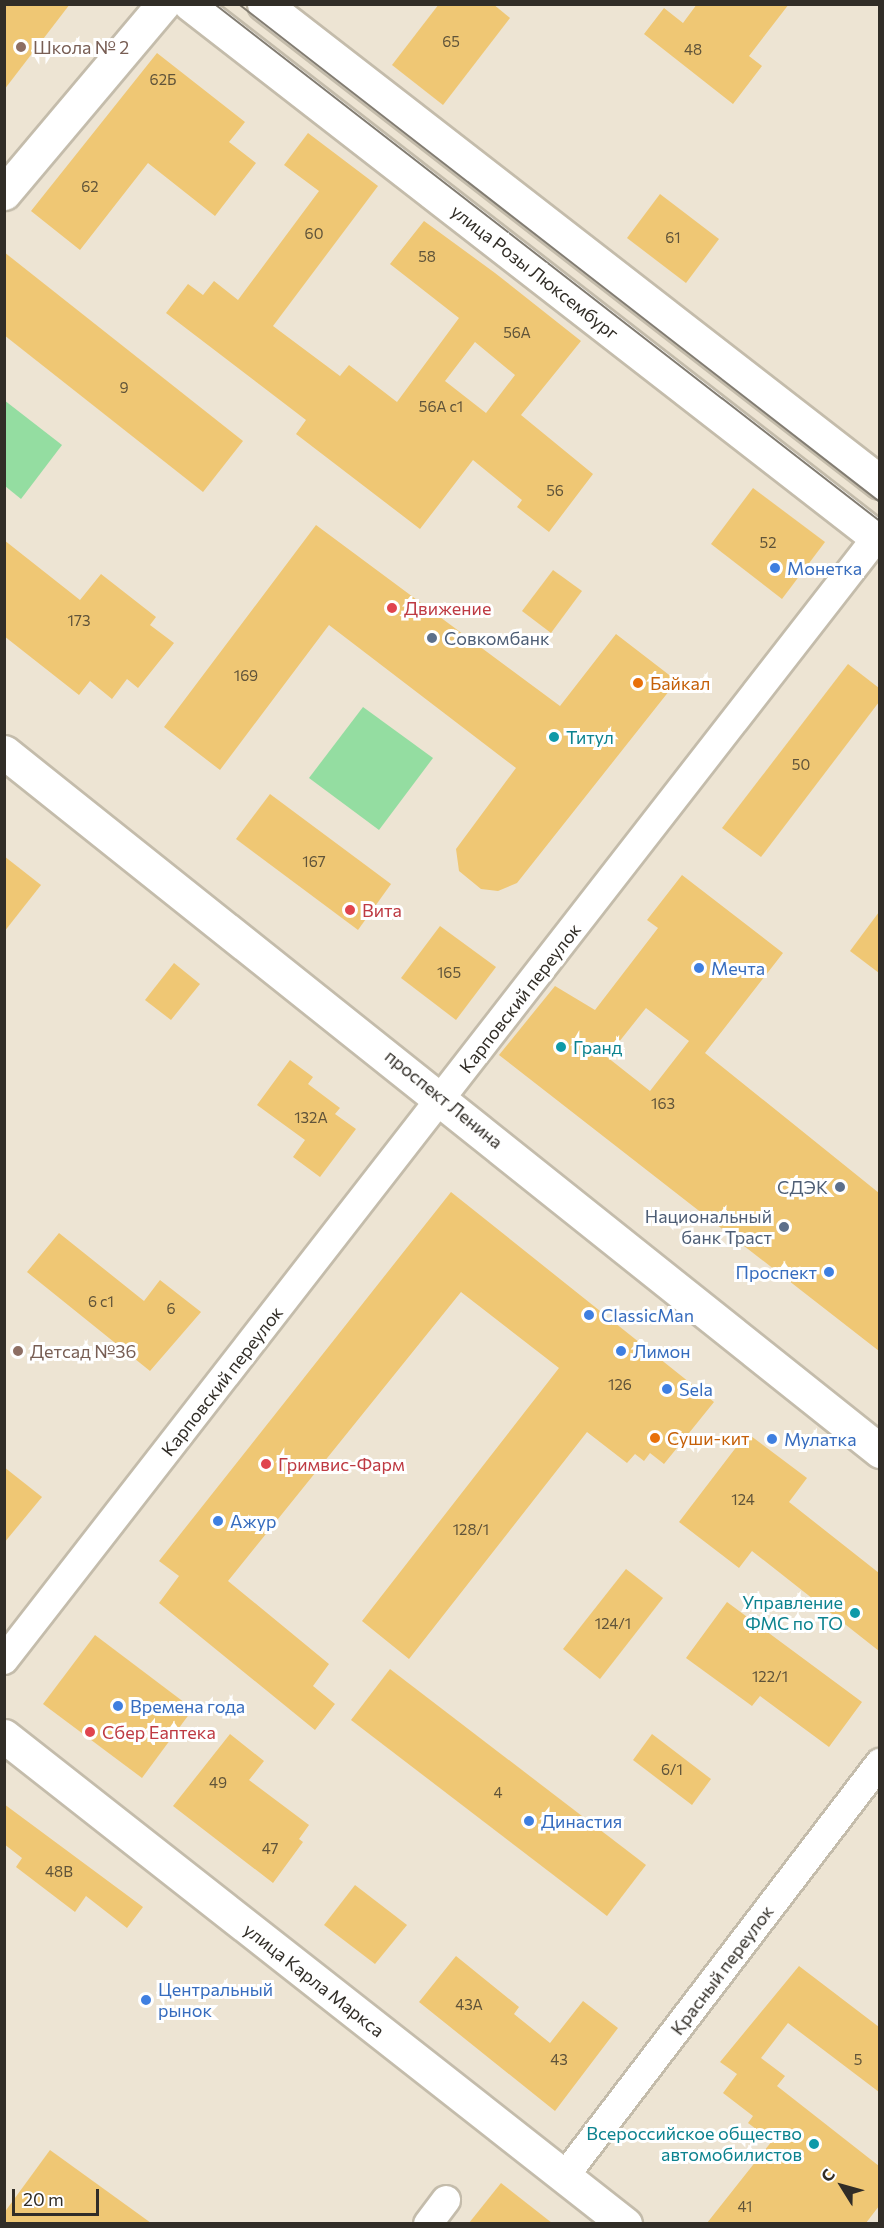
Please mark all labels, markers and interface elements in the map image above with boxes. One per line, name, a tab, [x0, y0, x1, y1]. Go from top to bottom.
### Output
house number: 65	[442, 33, 460, 51]
place label: Школа № 2	[33, 36, 129, 58]
marker: Школа № 2	[14, 40, 28, 54]
house number: 48	[684, 41, 702, 59]
house number: 62Б	[150, 71, 176, 89]
house number: 62	[81, 178, 99, 196]
street label: улица Розы Люксембург	[447, 200, 623, 344]
house number: 60	[305, 225, 323, 243]
house number: 61	[665, 229, 681, 247]
house number: 58	[418, 248, 436, 266]
house number: 56А	[503, 324, 531, 342]
house number: 9	[119, 379, 129, 397]
house number: 56А с1	[419, 398, 463, 416]
house number: 56	[546, 482, 564, 500]
house number: 52	[760, 534, 776, 552]
place label: Монетка	[787, 557, 862, 579]
marker: Монетка	[768, 561, 782, 575]
place label: Движение	[404, 597, 491, 619]
marker: Движение	[385, 601, 399, 615]
house number: 173	[68, 612, 90, 630]
place label: Совкомбанк	[444, 627, 550, 649]
marker: Совкомбанк	[425, 631, 439, 645]
house number: 169	[234, 667, 258, 685]
place label: Байкал	[650, 672, 710, 694]
marker: Байкал	[631, 676, 645, 690]
place label: Титул	[566, 726, 614, 748]
marker: Титул	[547, 730, 561, 744]
house number: 50	[792, 756, 810, 774]
house number: 167	[302, 853, 326, 871]
place label: Вита	[362, 899, 402, 921]
marker: Вита	[343, 903, 357, 917]
street label: Карповский переулок	[455, 919, 585, 1077]
place label: Мечта	[711, 957, 765, 979]
marker: Мечта	[692, 961, 706, 975]
house number: 165	[437, 964, 461, 982]
place label: Гранд	[573, 1036, 622, 1058]
marker: Гранд	[554, 1040, 568, 1054]
street label: проспект Ленина	[381, 1045, 507, 1153]
house number: 163	[651, 1095, 675, 1113]
house number: 132А	[294, 1109, 328, 1127]
place label: СДЭК	[777, 1176, 828, 1198]
marker: СДЭК	[833, 1180, 847, 1194]
place label: Национальный банк Траст	[645, 1206, 772, 1248]
marker: Национальный банк Траст	[777, 1220, 791, 1234]
place label: Проспект	[736, 1261, 817, 1283]
marker: Проспект	[822, 1265, 836, 1279]
house number: 6 с1	[88, 1293, 114, 1311]
house number: 6	[166, 1300, 176, 1318]
street label: Карповский переулок	[157, 1302, 287, 1460]
place label: ClassicMan	[601, 1304, 694, 1326]
marker: ClassicMan	[582, 1308, 596, 1322]
place label: Детсад №36	[30, 1340, 136, 1362]
place label: Лимон	[633, 1340, 691, 1362]
marker: Детсад №36	[11, 1344, 25, 1358]
marker: Лимон	[614, 1344, 628, 1358]
house number: 126	[608, 1376, 632, 1394]
place label: Sela	[679, 1378, 713, 1400]
marker: Sela	[660, 1382, 674, 1396]
place label: Суши-кит	[667, 1427, 750, 1449]
place label: Мулатка	[784, 1428, 857, 1450]
marker: Суши-кит	[648, 1431, 662, 1445]
marker: Мулатка	[765, 1432, 779, 1446]
place label: Гримвис-Фарм	[278, 1453, 405, 1475]
marker: Гримвис-Фарм	[259, 1457, 273, 1471]
house number: 124	[731, 1491, 755, 1509]
place label: Ажур	[230, 1510, 277, 1532]
marker: Ажур	[211, 1514, 225, 1528]
house number: 128/1	[453, 1521, 489, 1539]
place label: Управление ФМС по ТО	[742, 1592, 843, 1634]
marker: Управление ФМС по ТО	[848, 1606, 862, 1620]
house number: 124/1	[595, 1615, 631, 1633]
house number: 122/1	[752, 1668, 788, 1686]
place label: Времена года	[130, 1695, 245, 1717]
marker: Времена года	[111, 1699, 125, 1713]
place label: Сбер Еаптека	[102, 1721, 216, 1743]
marker: Сбер Еаптека	[83, 1725, 97, 1739]
house number: 6/1	[661, 1761, 683, 1779]
house number: 49	[209, 1774, 227, 1792]
house number: 4	[494, 1784, 502, 1802]
place label: Династия	[541, 1810, 622, 1832]
marker: Династия	[522, 1814, 536, 1828]
house number: 47	[262, 1840, 278, 1858]
house number: 48В	[45, 1863, 73, 1881]
street label: Красный переулок	[666, 1901, 778, 2039]
street label: улица Карла Маркса	[240, 1918, 388, 2042]
place label: Центральный рынок	[158, 1979, 273, 2022]
marker: Центральный рынок	[139, 1993, 153, 2007]
house number: 43А	[455, 1996, 483, 2014]
house number: 43	[550, 2051, 568, 2069]
house number: 5	[854, 2051, 862, 2069]
place label: Всероссийское общество автомобилистов	[586, 2123, 802, 2166]
marker: Всероссийское общество автомобилистов	[807, 2137, 821, 2151]
north arrow	[812, 2156, 872, 2216]
text: С	[816, 2165, 838, 2185]
scale bar	[15, 2177, 102, 2215]
text: 20 m	[23, 2188, 64, 2210]
house number: 41	[738, 2198, 752, 2216]

